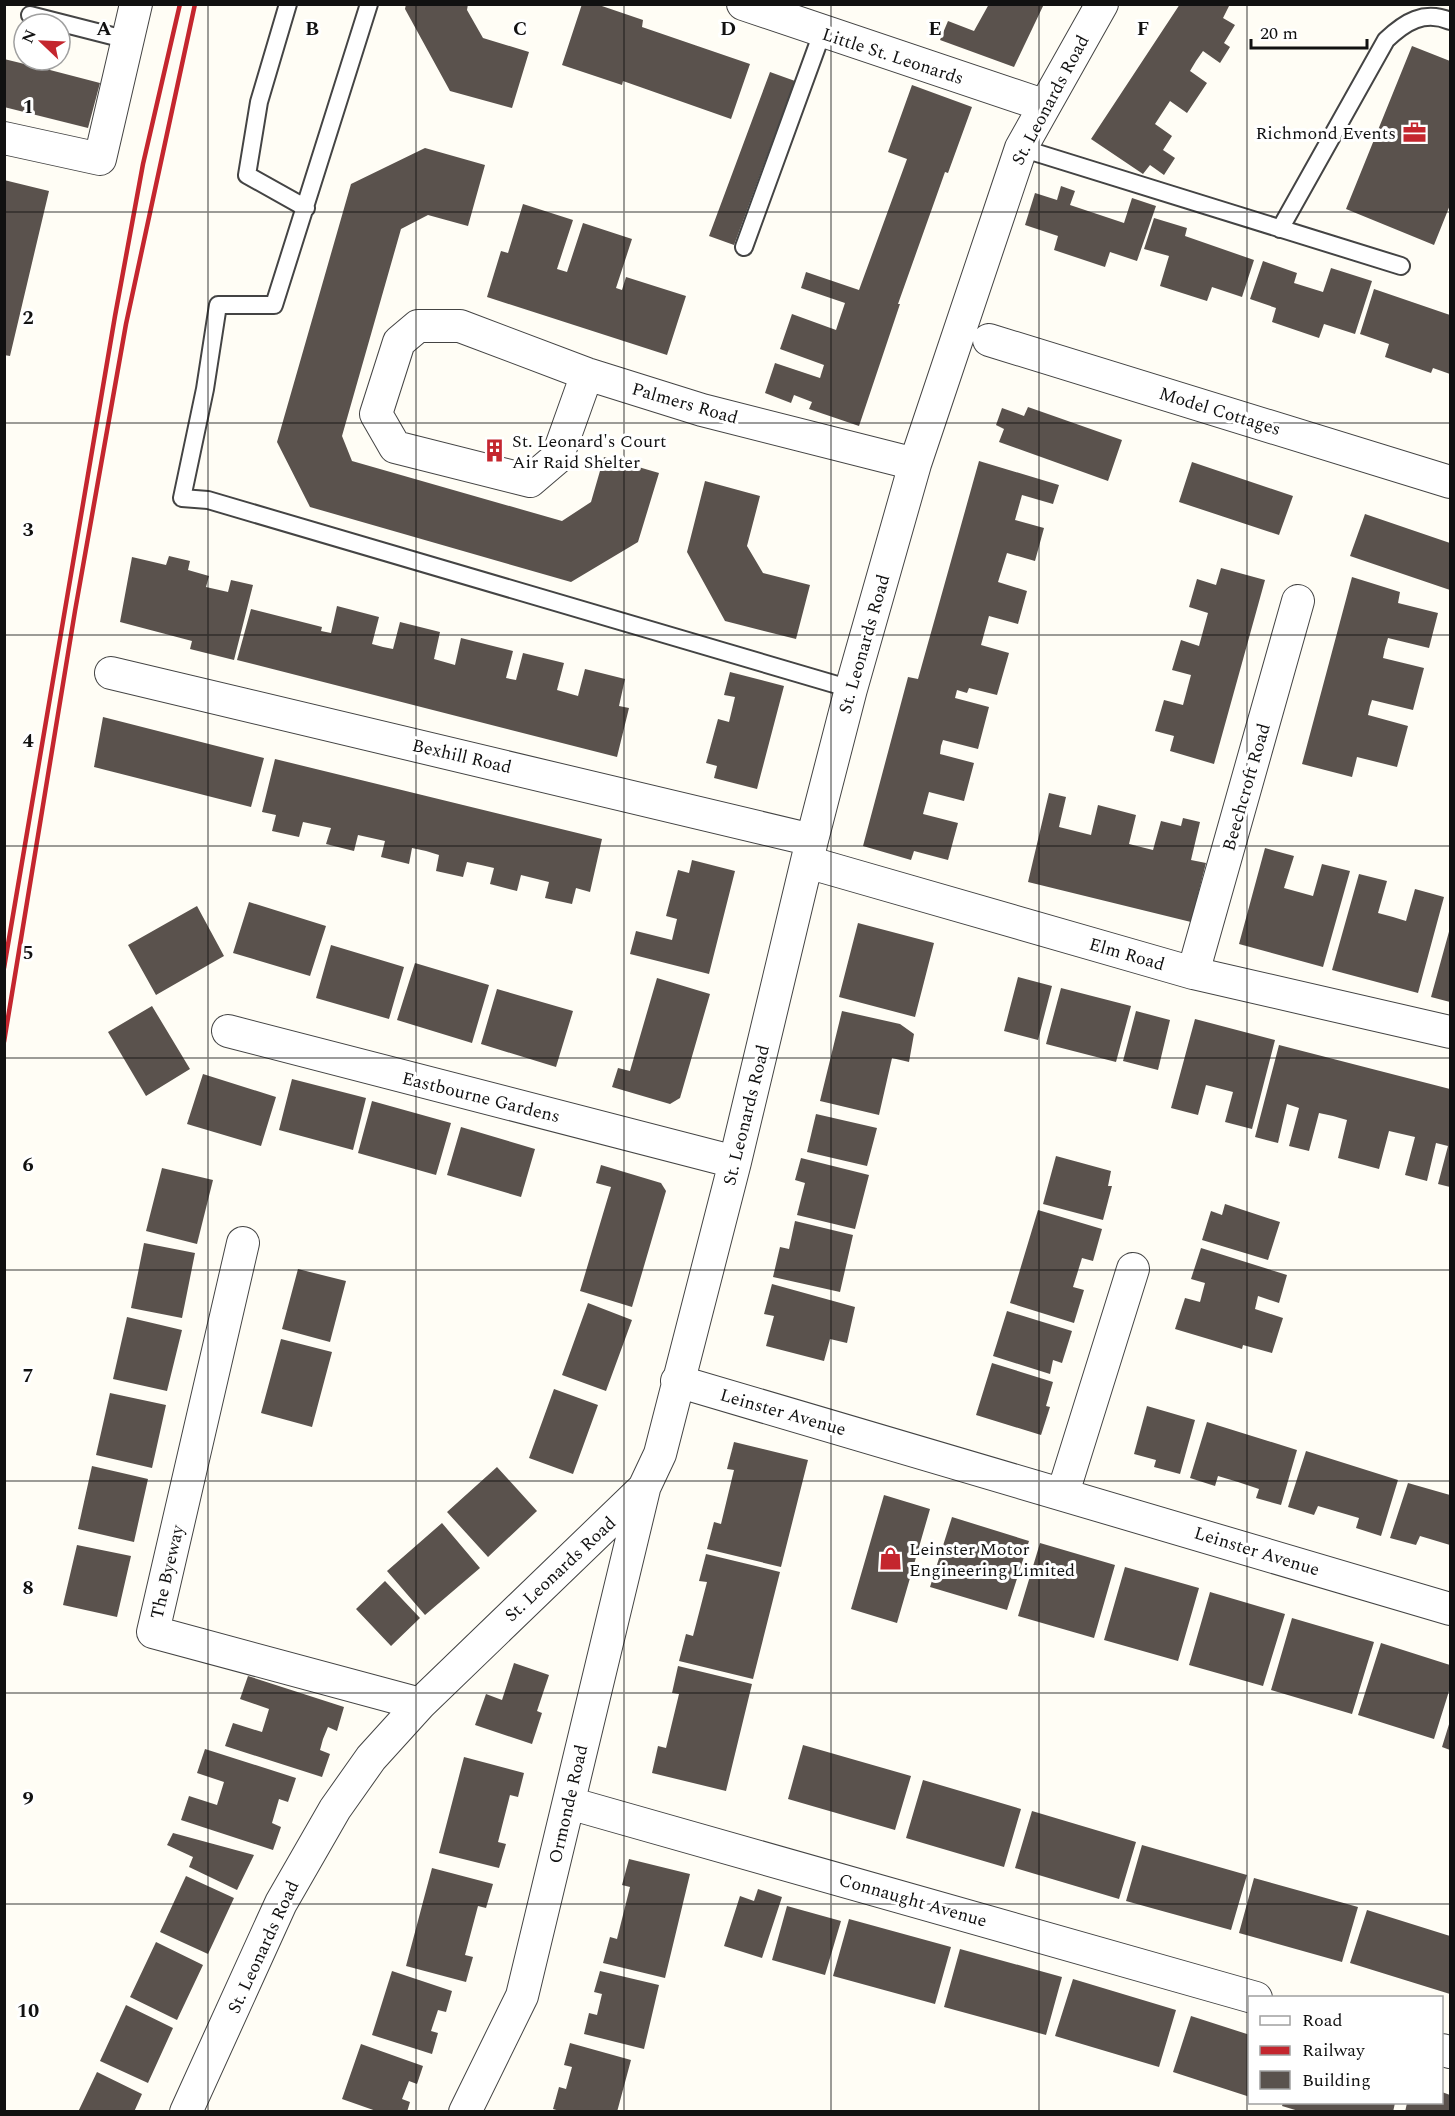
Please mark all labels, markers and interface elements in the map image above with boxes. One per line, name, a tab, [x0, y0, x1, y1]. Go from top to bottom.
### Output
north arrow	[12, 12, 72, 72]
scale bar	[1251, 12, 1366, 50]
text: A	[96, 14, 112, 44]
text: B	[305, 14, 319, 44]
text: C	[513, 14, 527, 44]
text: D	[720, 14, 736, 44]
text: E	[928, 14, 942, 44]
text: F	[1137, 14, 1149, 44]
text: 20 m	[1260, 20, 1298, 47]
street label: Little St. Leonards	[819, 21, 967, 92]
text: N	[16, 26, 43, 47]
street label: St. Leonards Road	[1005, 30, 1096, 170]
text: 1	[22, 92, 34, 122]
place label: Richmond Events	[1255, 120, 1396, 147]
office icon: Richmond Events	[1401, 120, 1427, 146]
text: 2	[22, 303, 34, 333]
street label: Palmers Road	[629, 375, 741, 432]
street label: Model Cottages	[1156, 380, 1284, 443]
place label: St. Leonard's Court Air Raid Shelter	[512, 428, 667, 476]
building icon: St. Leonard's Court Air Raid Shelter	[481, 438, 507, 464]
text: 3	[22, 515, 34, 545]
street label: St. Leonards Road	[832, 571, 897, 717]
street label: Beechcroft Road	[1215, 720, 1278, 854]
text: 4	[22, 726, 34, 756]
street label: Bexhill Road	[410, 732, 514, 781]
street label: Elm Road	[1086, 931, 1168, 978]
text: 5	[22, 938, 34, 968]
street label: St. Leonards Road	[716, 1042, 777, 1188]
street label: Eastbourne Gardens	[399, 1065, 563, 1130]
text: 6	[22, 1150, 34, 1180]
text: 7	[22, 1361, 34, 1391]
street label: Leinster Avenue	[717, 1382, 849, 1443]
street label: St. Leonards Road	[498, 1510, 622, 1628]
street label: Leinster Avenue	[1191, 1520, 1323, 1583]
street label: The Byeway	[144, 1521, 192, 1622]
place label: Leinster Motor Engineering Limited	[909, 1536, 1075, 1584]
shop icon: Leinster Motor Engineering Limited	[878, 1546, 904, 1572]
text: 8	[22, 1573, 34, 1603]
street label: Ormonde Road	[542, 1742, 595, 1866]
text: 9	[22, 1784, 34, 1814]
street label: Connaught Avenue	[836, 1866, 990, 1935]
street label: St. Leonards Road	[221, 1876, 306, 2018]
text: 10	[17, 1996, 39, 2026]
legend	[1248, 1996, 1443, 2104]
text: Road	[1302, 2007, 1343, 2034]
text: Railway	[1302, 2037, 1366, 2064]
text: Building	[1302, 2067, 1371, 2094]

